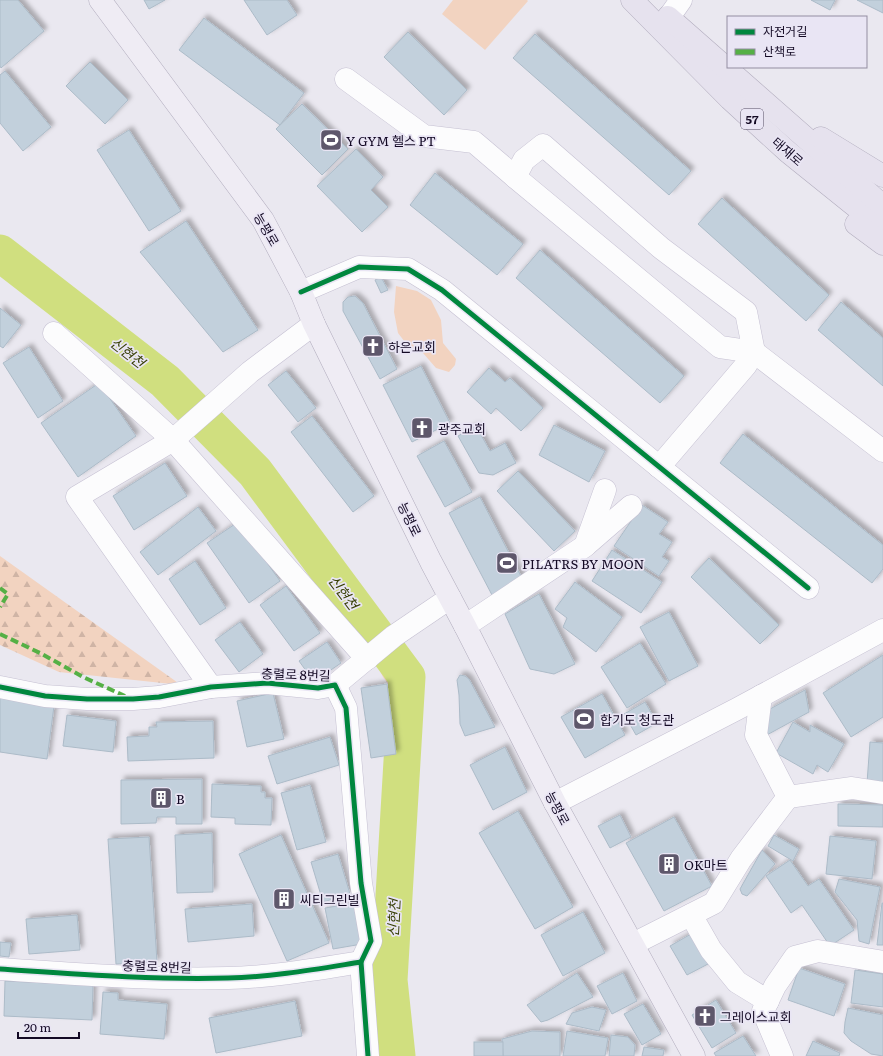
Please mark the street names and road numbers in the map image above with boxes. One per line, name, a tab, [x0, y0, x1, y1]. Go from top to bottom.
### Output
road number: 57	[741, 109, 763, 129]
street label: 태재로	[768, 132, 808, 170]
street label: 능평로	[250, 209, 284, 249]
street label: 능평로	[394, 499, 426, 539]
street label: 충렬로 8번길	[261, 663, 331, 685]
street label: 능평로	[541, 788, 575, 828]
street label: 충렬로 8번길	[122, 955, 192, 977]

